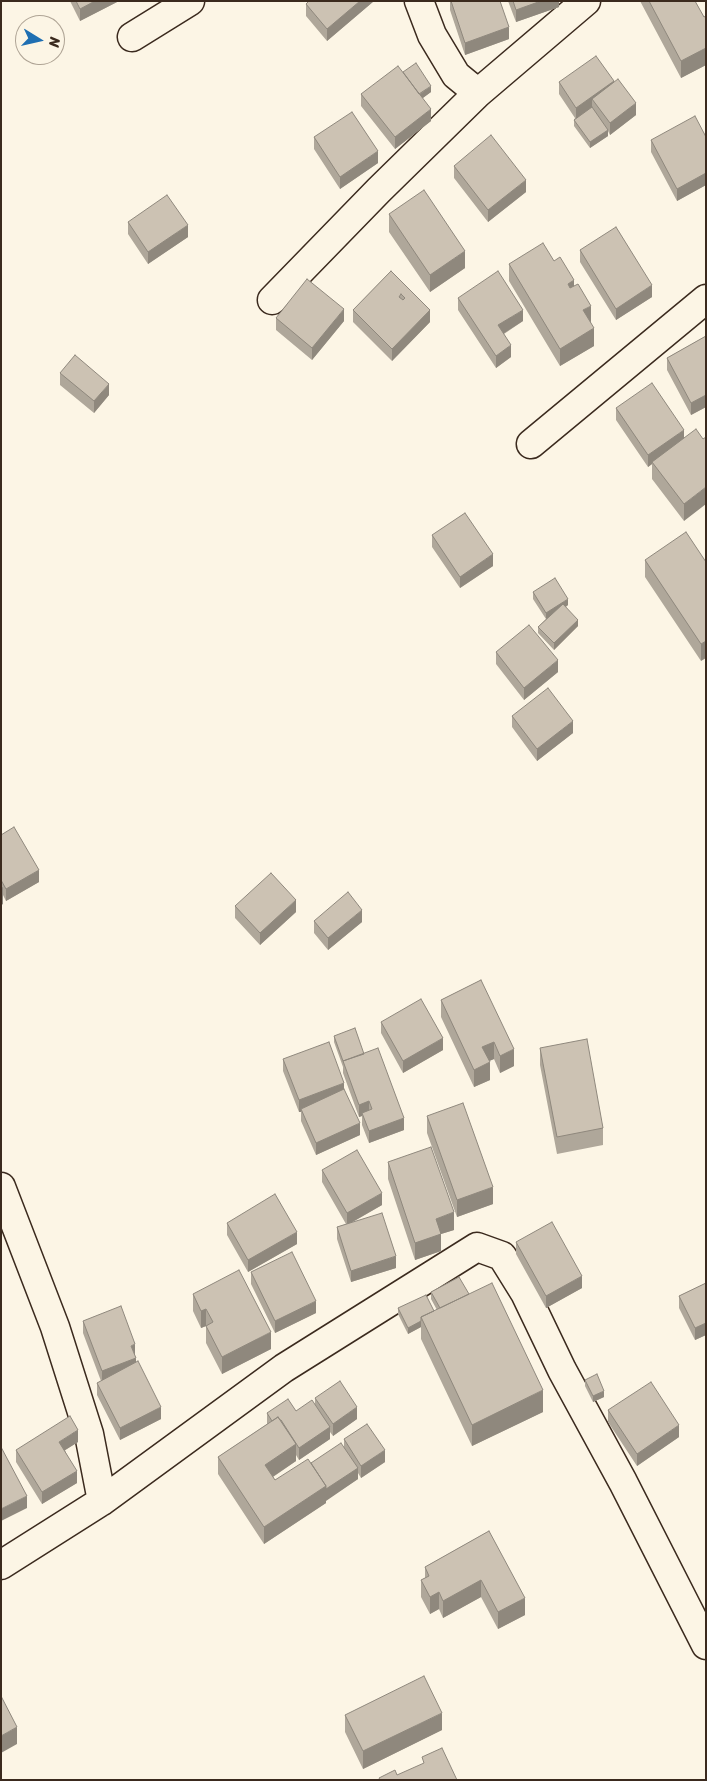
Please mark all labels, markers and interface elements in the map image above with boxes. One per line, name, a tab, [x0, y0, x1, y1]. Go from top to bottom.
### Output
north arrow	[15, 15, 65, 65]
text: N	[41, 36, 67, 49]

